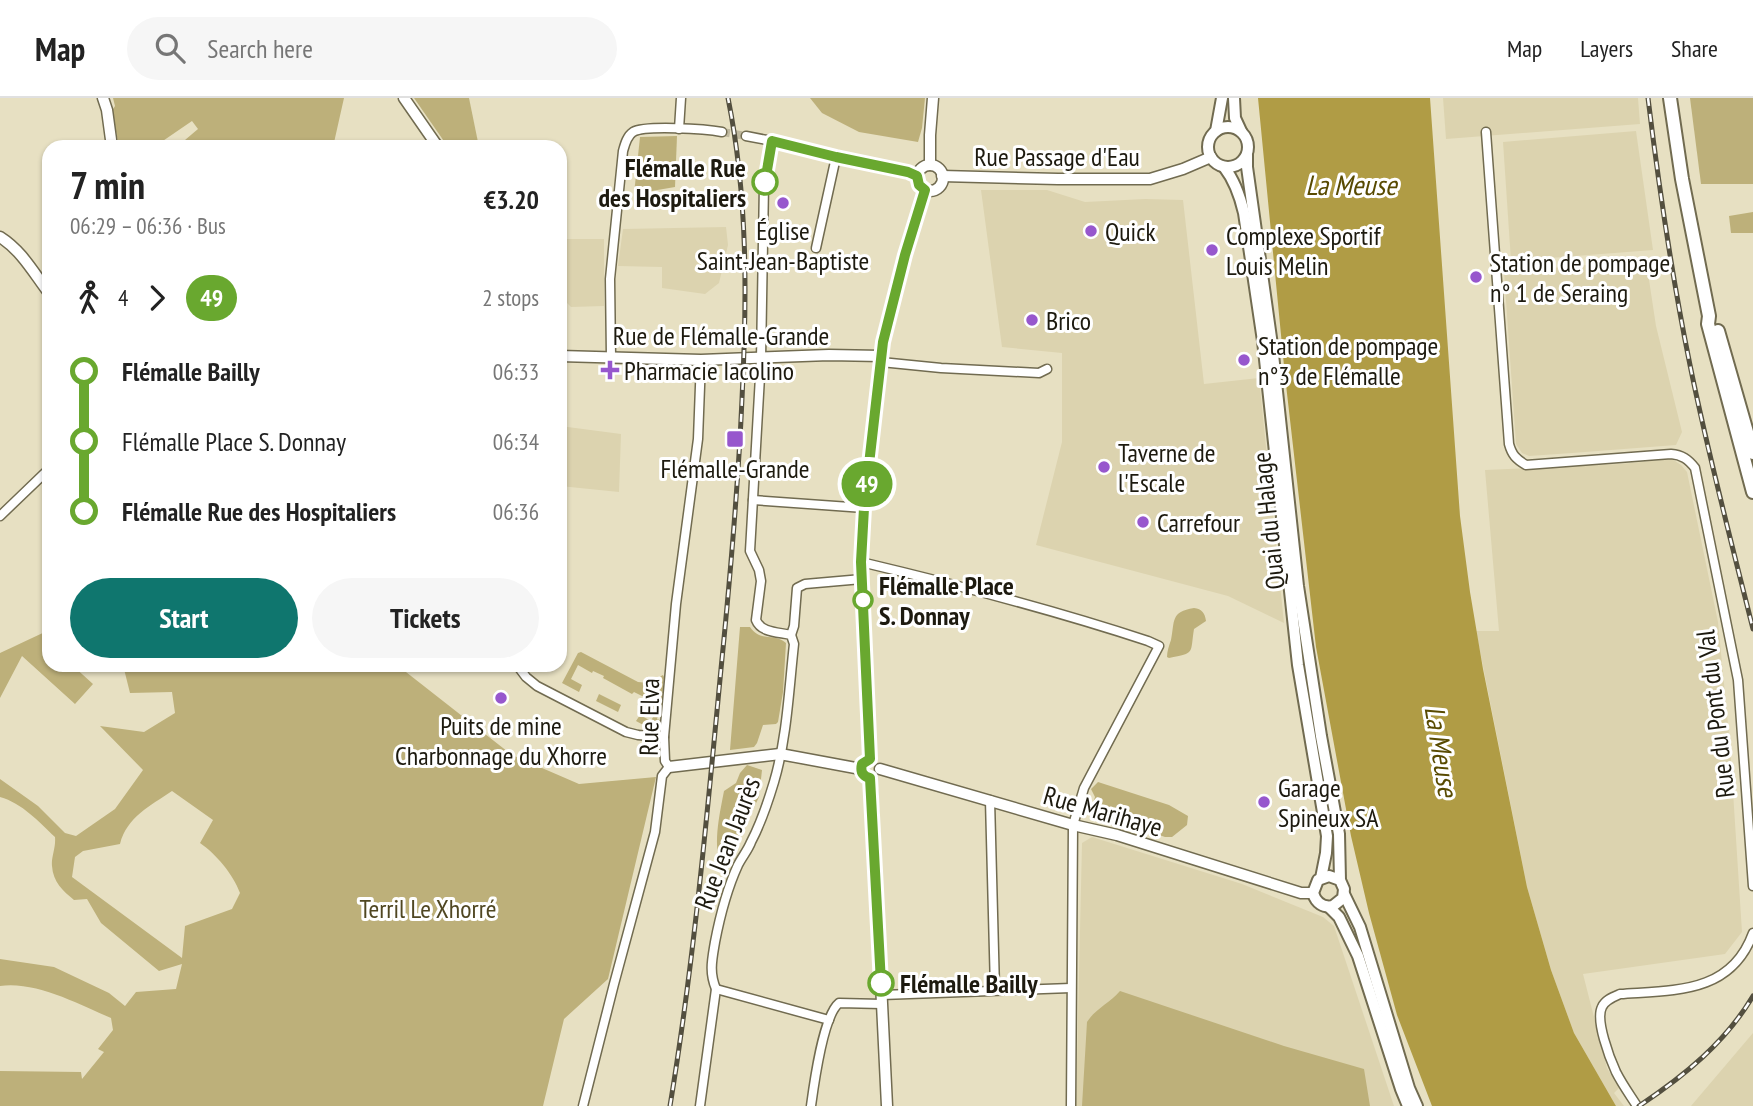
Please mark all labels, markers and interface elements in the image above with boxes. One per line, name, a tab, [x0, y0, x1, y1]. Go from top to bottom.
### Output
search box	[127, 17, 617, 80]
text: Map	[35, 27, 85, 70]
icon: search	[151, 29, 189, 67]
text: Search here	[207, 32, 313, 65]
text: Map	[1507, 33, 1542, 64]
text: Layers	[1580, 33, 1633, 64]
text: Share	[1671, 33, 1718, 64]
street label: Rue Passage d'Eau	[974, 140, 1140, 173]
place label: Flémalle Rue des Hospitaliers	[599, 151, 746, 214]
text: 7 min	[70, 160, 145, 209]
water label: La Meuse	[1306, 166, 1399, 203]
marker: Flémalle Rue des Hospitaliers	[752, 169, 778, 195]
text: €3.20	[484, 183, 539, 216]
marker: Église Saint-Jean-Baptiste	[775, 195, 791, 211]
text: 06:29 – 06:36 · Bus	[70, 211, 226, 240]
place label: Église Saint-Jean-Baptiste	[697, 214, 869, 277]
place label: Quick	[1105, 215, 1156, 248]
place label: Complexe Sportif Louis Melin	[1226, 219, 1382, 282]
marker: Quick	[1083, 223, 1099, 239]
marker: Complexe Sportif Louis Melin	[1204, 242, 1220, 258]
place label: Station de pompage n° 1 de Seraing	[1490, 246, 1670, 309]
marker: Station de pompage n° 1 de Seraing	[1468, 269, 1484, 285]
icon: walk	[70, 279, 108, 317]
icon: forward	[138, 279, 176, 317]
text: 49	[200, 282, 223, 313]
text: 4	[118, 283, 128, 312]
text: 2 stops	[482, 283, 539, 312]
place label: Brico	[1046, 304, 1091, 337]
marker: Brico	[1024, 312, 1040, 328]
street label: Rue de Flémalle-Grande	[613, 319, 829, 352]
place label: Station de pompage n°3 de Flémalle	[1258, 329, 1438, 392]
marker: Station de pompage n°3 de Flémalle	[1236, 352, 1252, 368]
place label: Pharmacie Iacolino	[624, 354, 794, 387]
text: Flémalle Bailly	[122, 355, 260, 388]
text: 06:33	[493, 357, 539, 386]
marker: Pharmacie Iacolino	[602, 362, 618, 378]
text: Flémalle Place S. Donnay	[122, 425, 346, 458]
text: 06:34	[493, 427, 539, 456]
marker: Flémalle-Grande	[725, 429, 745, 449]
place label: Taverne de l'Escale	[1118, 436, 1215, 499]
street label: Quai du Halage	[1244, 451, 1292, 591]
place label: Flémalle-Grande	[660, 452, 810, 485]
marker: Taverne de l'Escale	[1096, 459, 1112, 475]
line badge: 49	[836, 461, 898, 507]
text: 49	[856, 468, 878, 499]
text: Flémalle Rue des Hospitaliers	[122, 495, 396, 528]
text: 06:36	[493, 497, 539, 526]
place label: Carrefour	[1157, 506, 1240, 539]
marker: Carrefour	[1135, 514, 1151, 530]
place label: Flémalle Place S. Donnay	[879, 569, 1014, 632]
button: Start	[70, 578, 298, 658]
button: Tickets	[312, 578, 539, 658]
marker: Flémalle Place S. Donnay	[853, 590, 873, 610]
street label: Rue du Pont du Val	[1688, 628, 1742, 800]
street label: Rue Elva	[632, 678, 666, 756]
marker: Puits de mine Charbonnage du Xhorre	[493, 690, 509, 706]
water label: La Meuse	[1417, 703, 1468, 801]
place label: Puits de mine Charbonnage du Xhorre	[395, 709, 607, 772]
place label: Garage Spineux SA	[1278, 771, 1379, 834]
street label: Rue Jean Jaurès	[687, 772, 767, 914]
street label: Rue Marihaye	[1040, 778, 1166, 844]
marker: Garage Spineux SA	[1256, 794, 1272, 810]
park label: Terril Le Xhorré	[359, 892, 497, 925]
place label: Flémalle Bailly	[900, 967, 1038, 1000]
marker: Flémalle Bailly	[868, 970, 894, 996]

